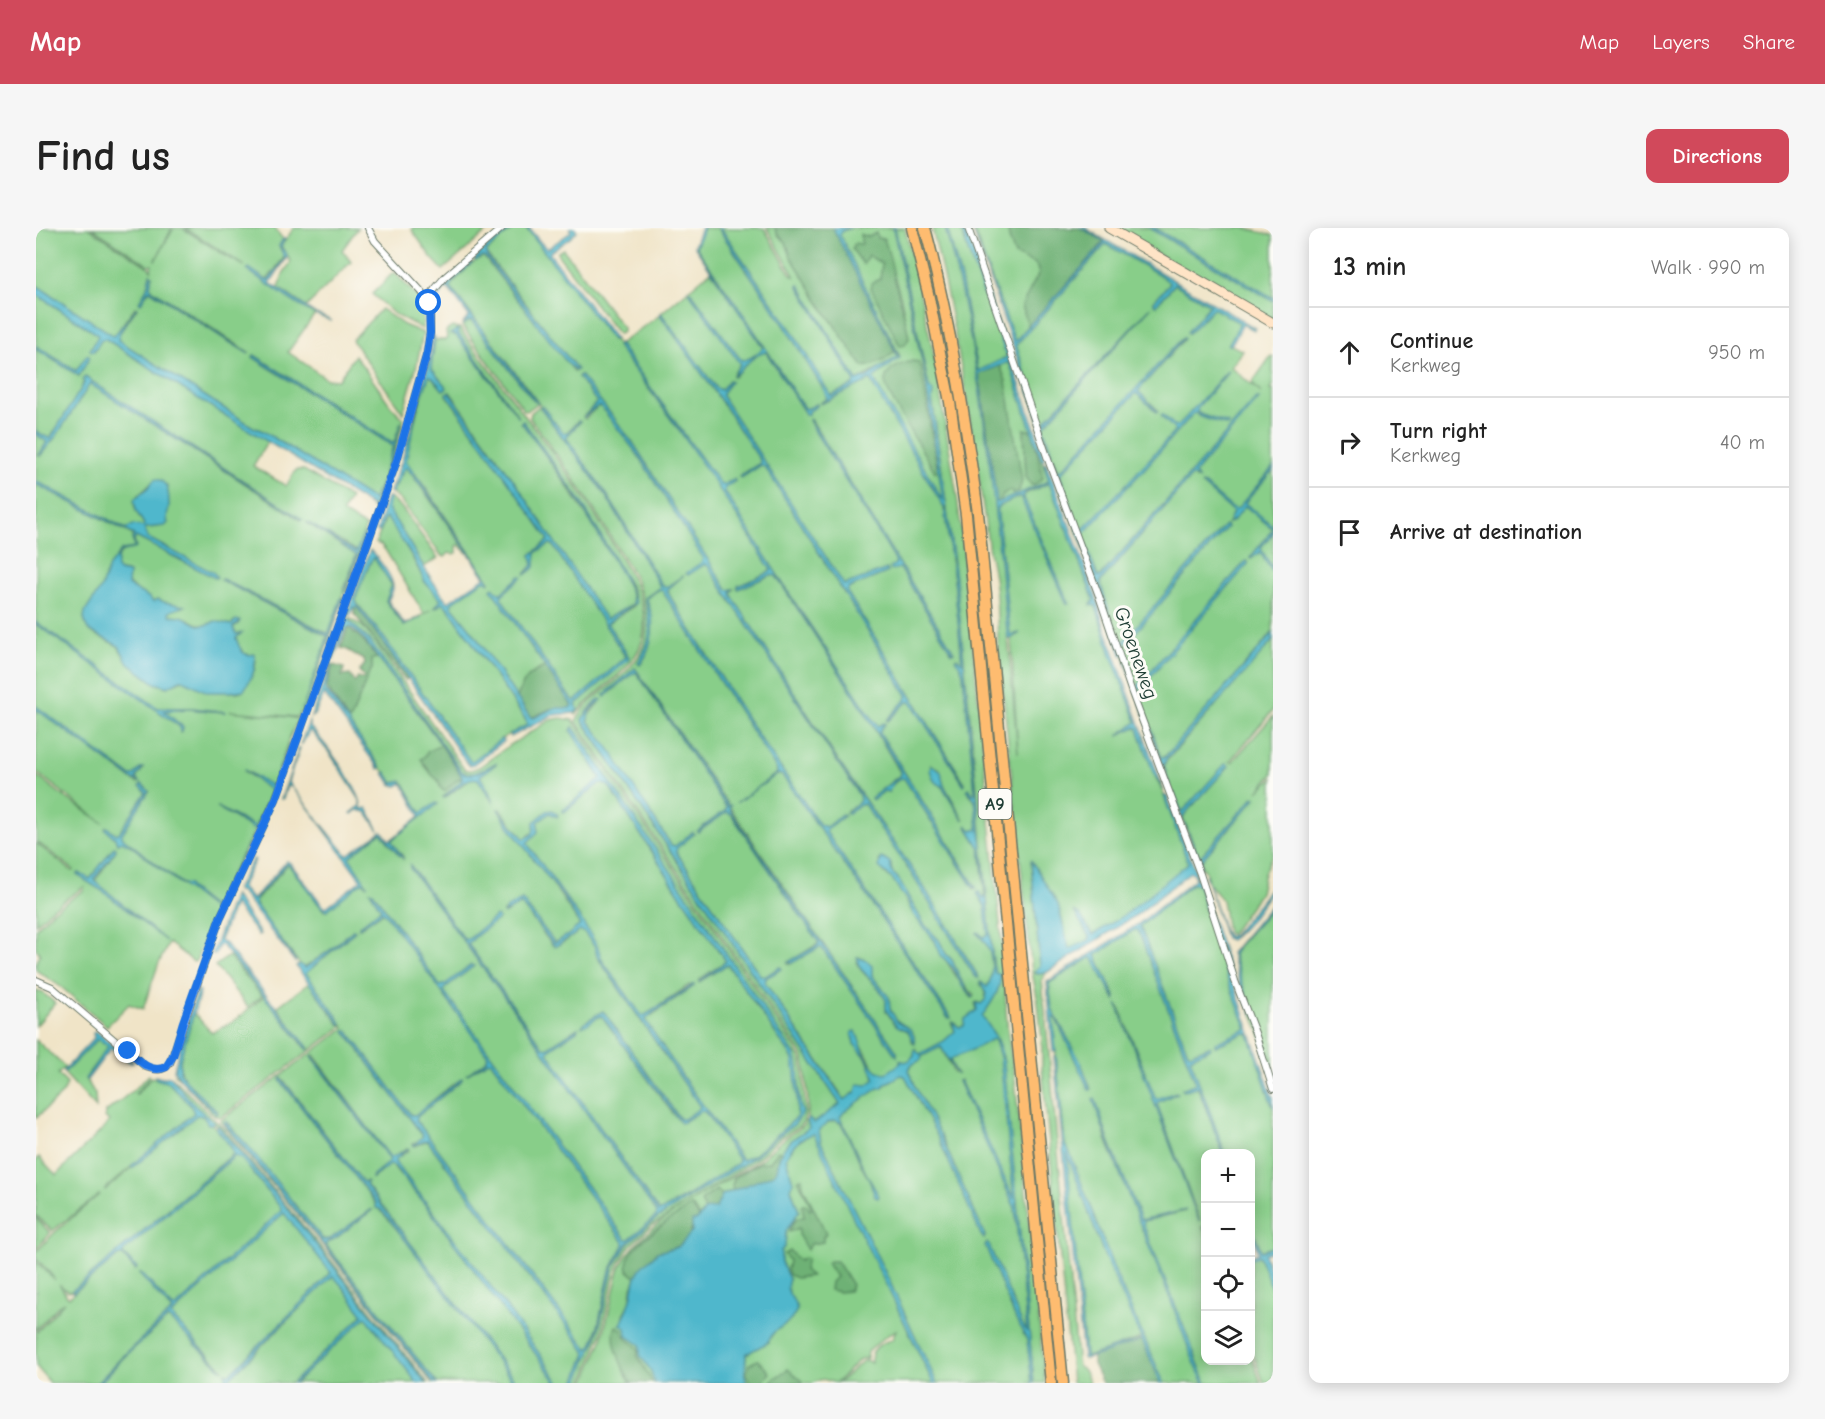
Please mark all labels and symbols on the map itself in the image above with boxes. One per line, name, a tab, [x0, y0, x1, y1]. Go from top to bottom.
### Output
route start	[415, 289, 441, 315]
street label: Groeneweg	[1110, 604, 1162, 702]
road number: A9	[978, 789, 1012, 819]
route end	[114, 1037, 140, 1063]

